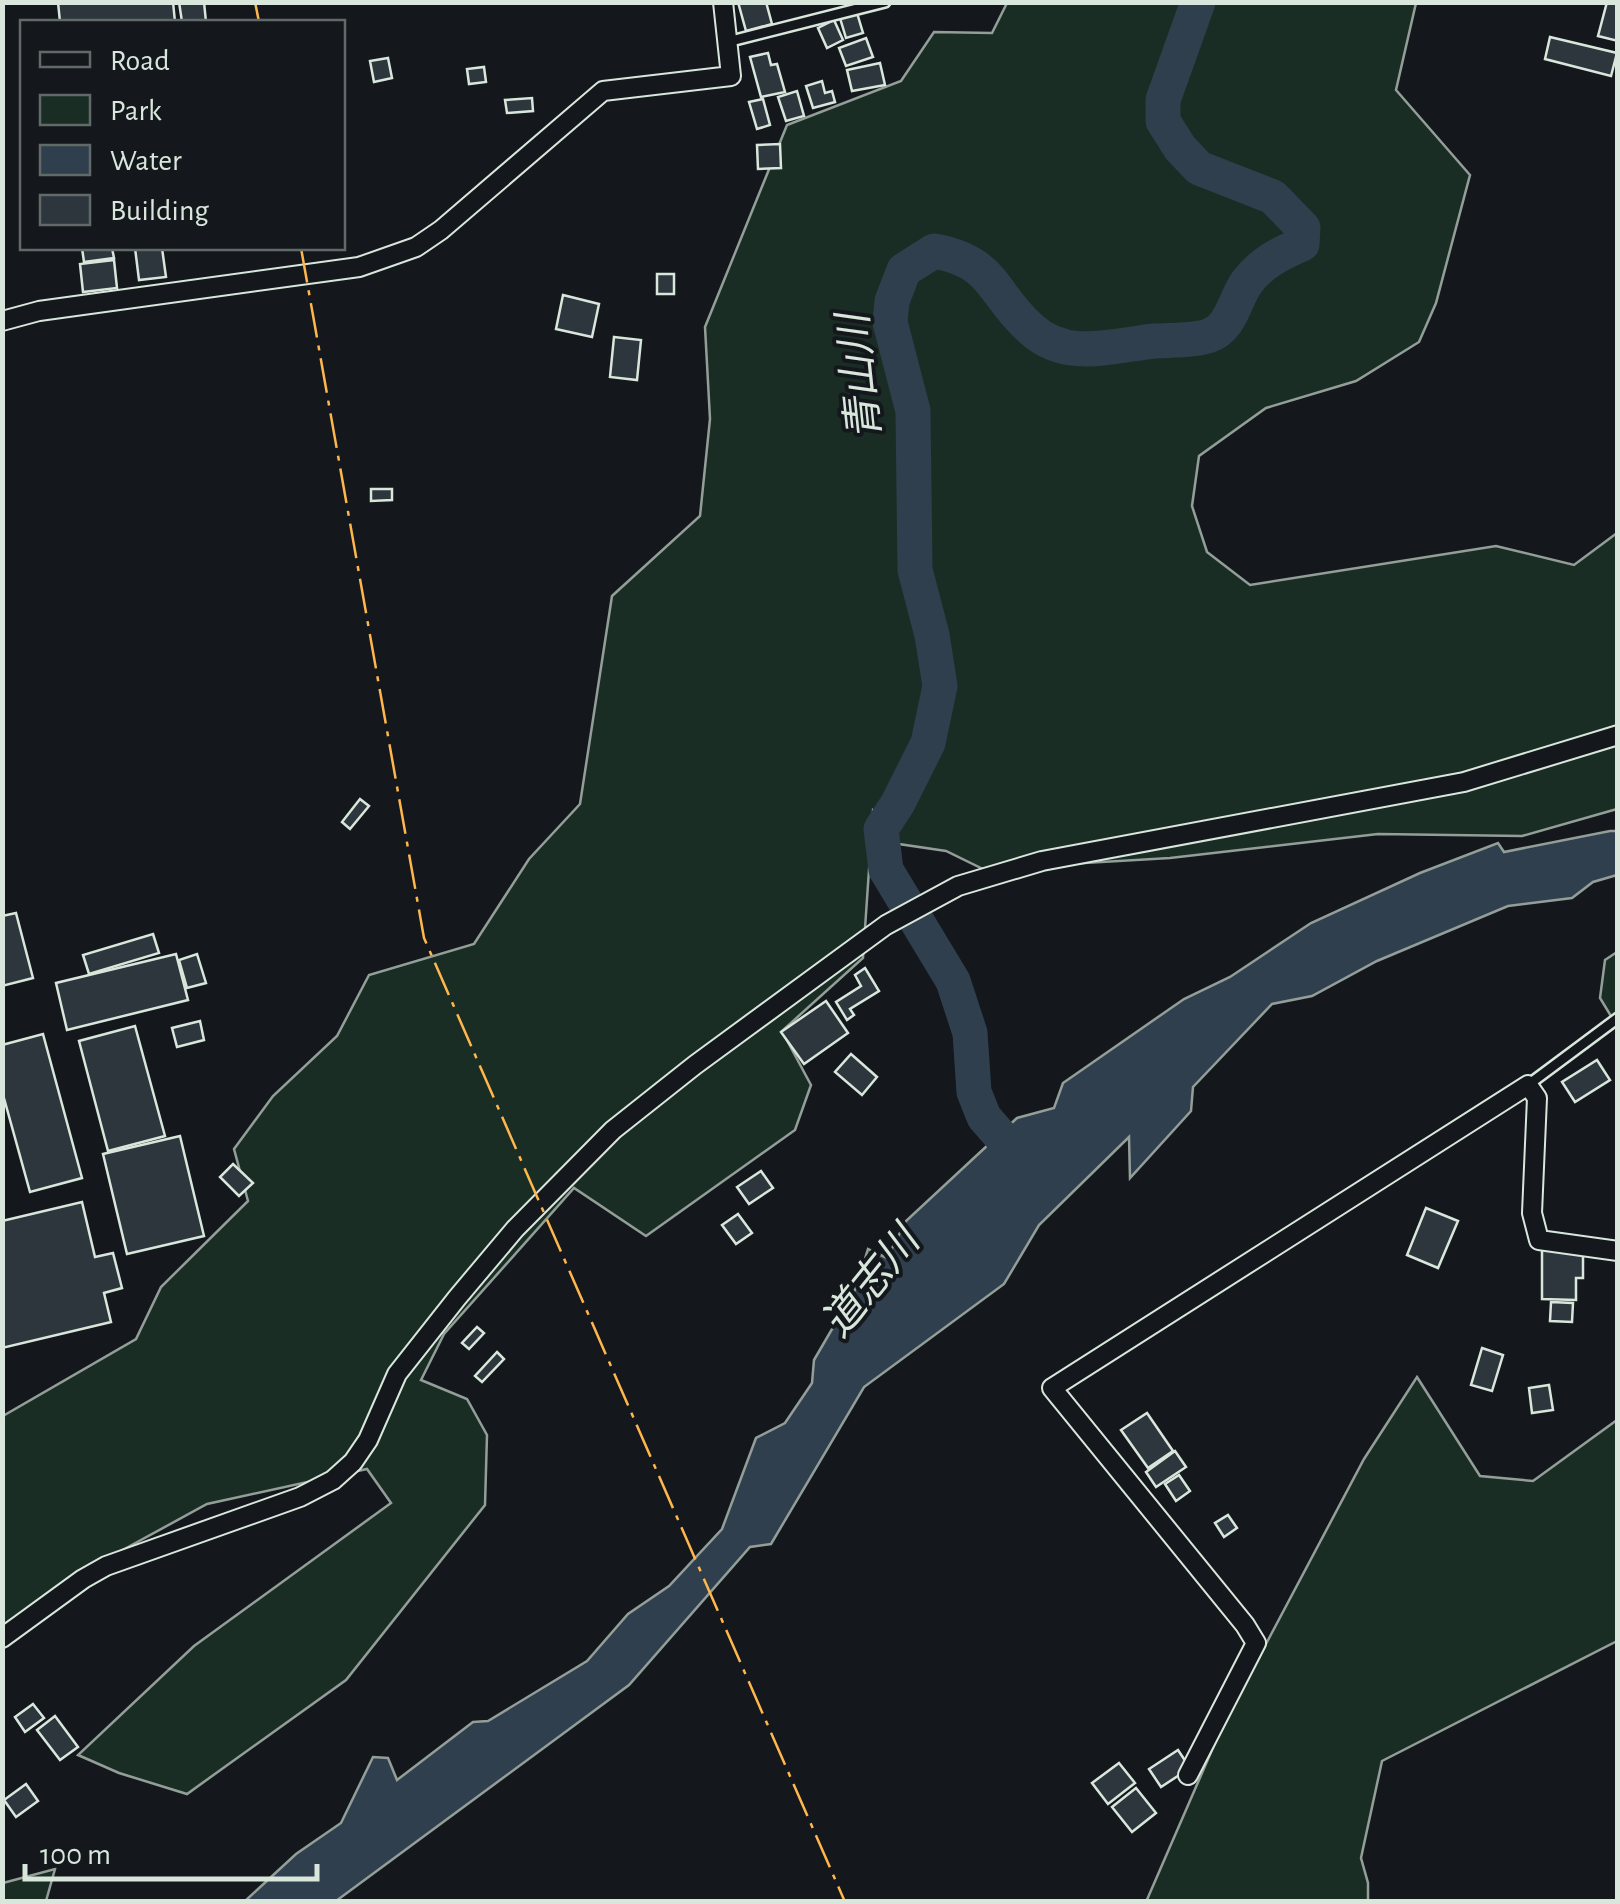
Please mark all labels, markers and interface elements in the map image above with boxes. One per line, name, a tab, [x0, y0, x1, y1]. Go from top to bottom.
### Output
legend	[20, 20, 345, 250]
text: Road	[110, 46, 170, 76]
text: Park	[110, 96, 162, 126]
text: Water	[110, 146, 182, 176]
text: Building	[110, 196, 209, 226]
water label: 青山川	[830, 308, 887, 442]
water label: 道志川	[813, 1215, 929, 1344]
scale bar	[25, 1819, 318, 1881]
text: 100 m	[40, 1840, 111, 1870]

